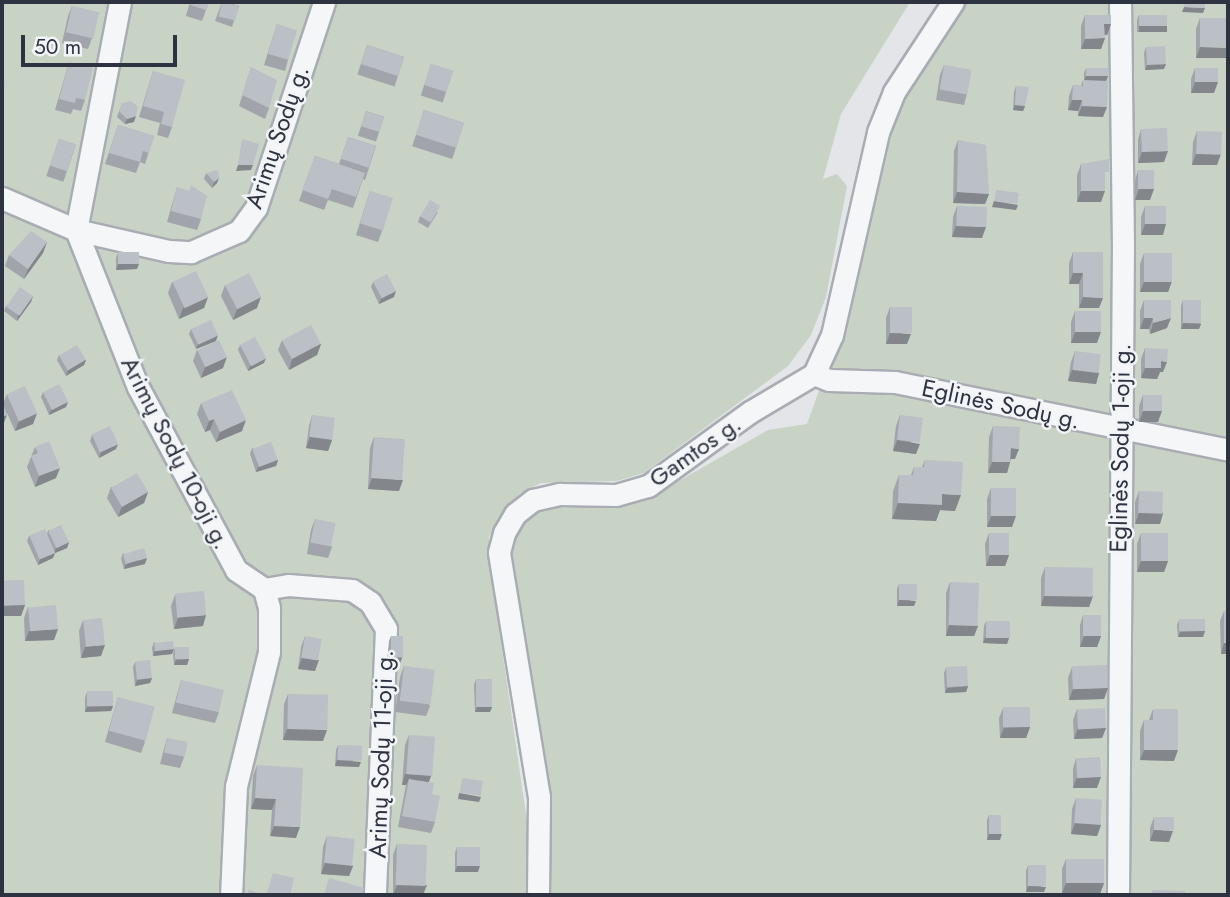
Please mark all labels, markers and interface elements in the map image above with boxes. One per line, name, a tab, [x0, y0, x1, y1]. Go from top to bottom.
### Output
scale bar	[24, 21, 180, 65]
text: 50 m	[34, 32, 81, 62]
street label: Arimų Sodų g.	[239, 62, 315, 212]
street label: Eglinės Sodų 1-oji g.	[1104, 343, 1136, 553]
street label: Arimų Sodų 10-oji g.	[115, 352, 237, 554]
street label: Eglinės Sodų g.	[919, 373, 1083, 435]
street label: Gamtos g.	[644, 409, 746, 493]
street label: Arimų Sodų 11-oji g.	[363, 649, 399, 859]

